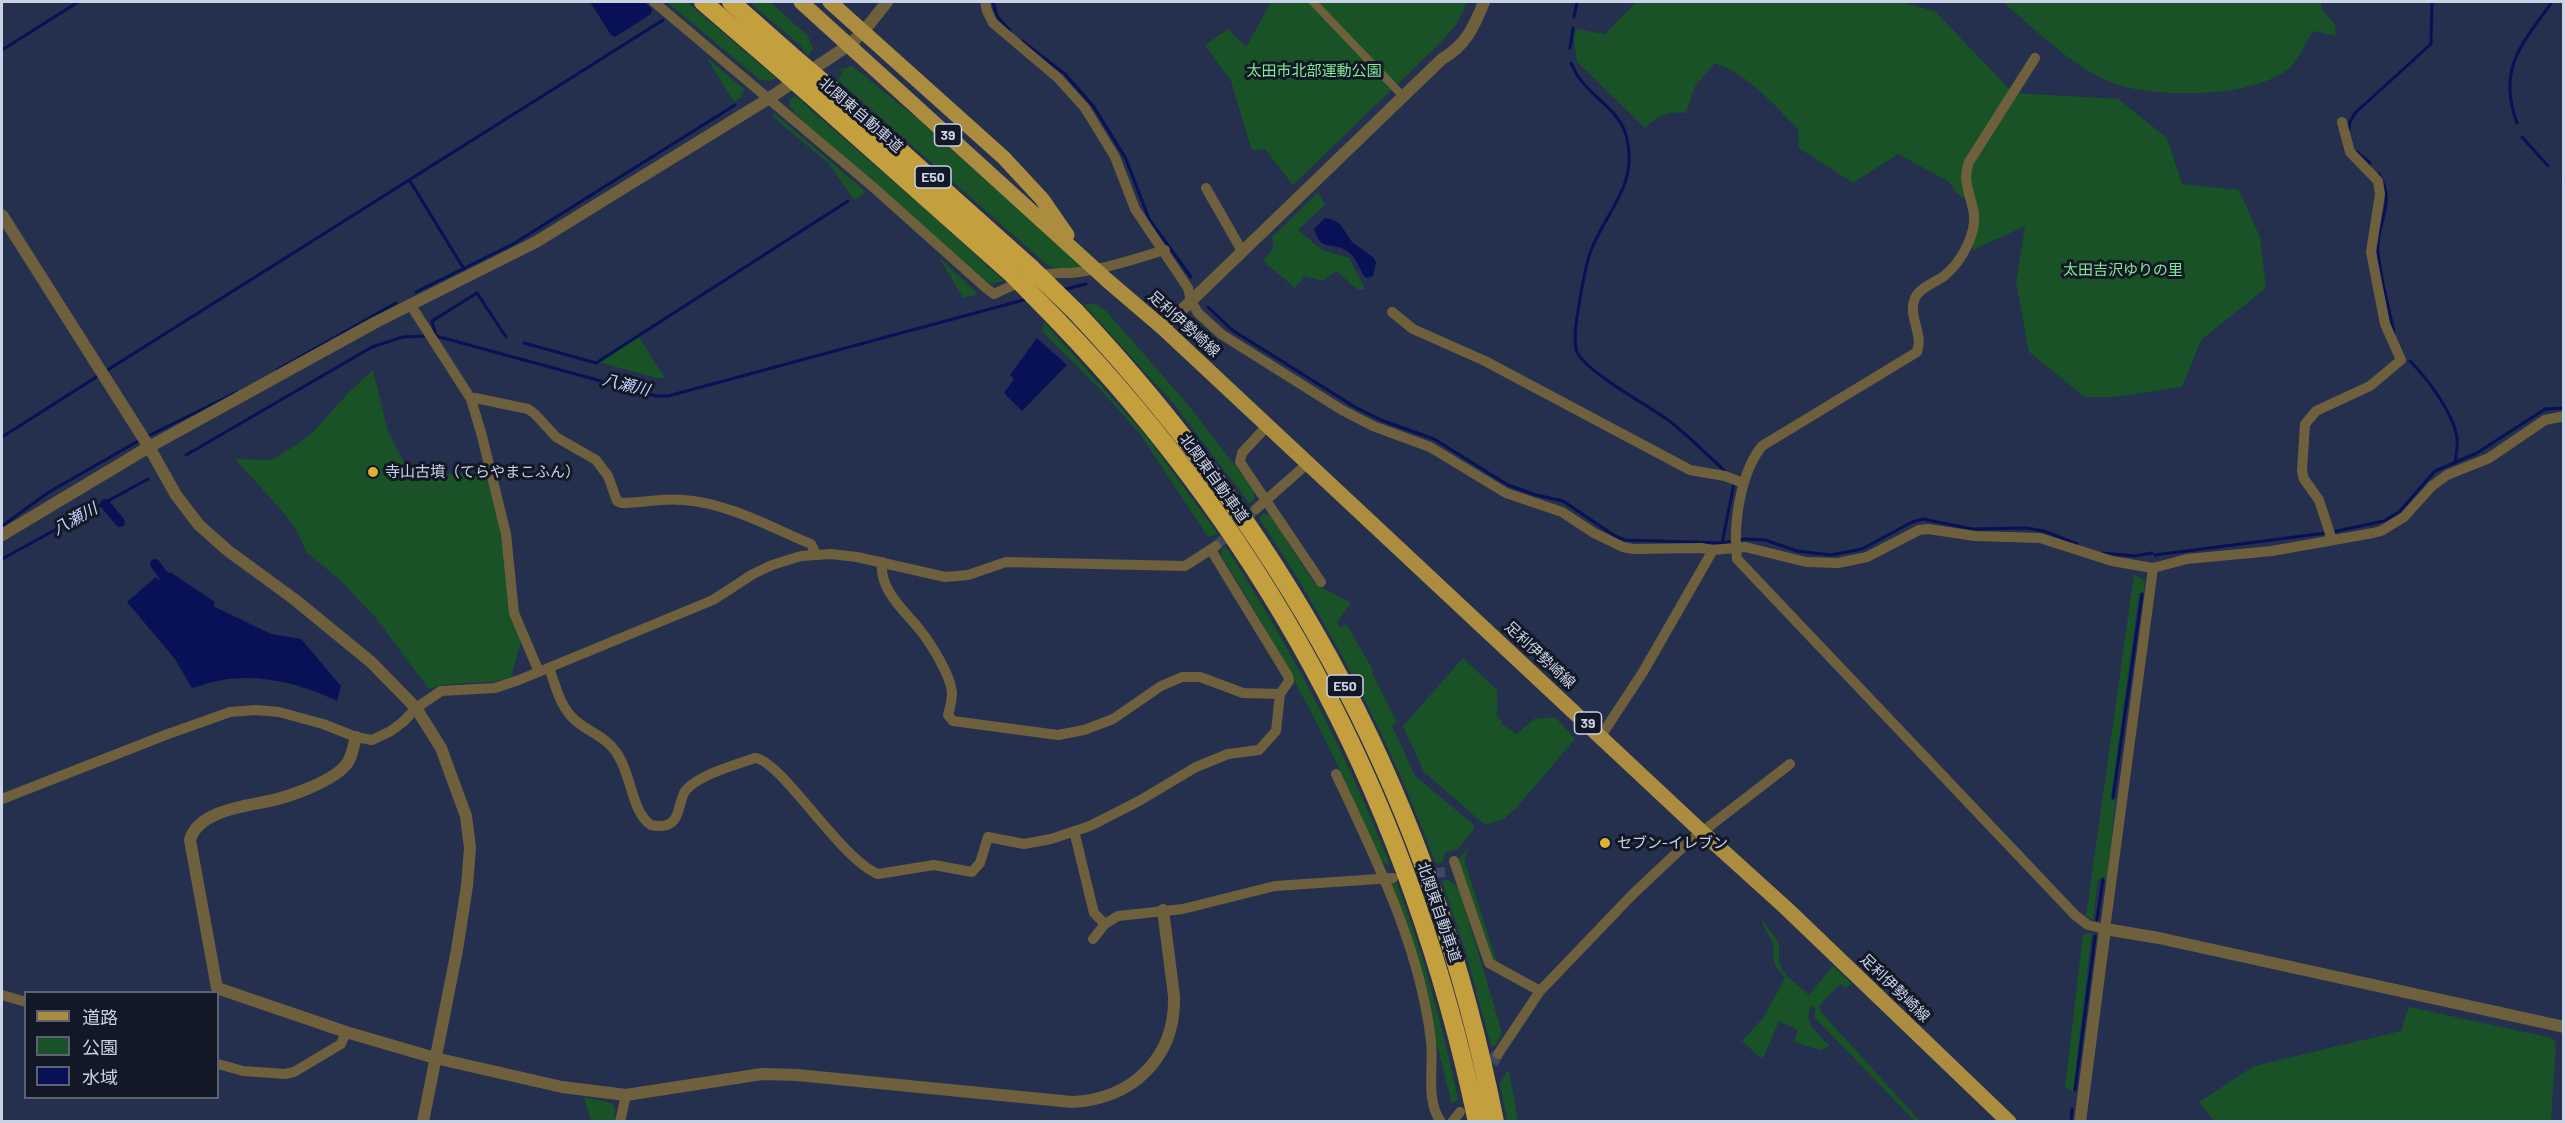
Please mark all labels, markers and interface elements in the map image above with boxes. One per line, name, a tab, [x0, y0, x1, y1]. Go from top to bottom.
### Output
park label: 太田市北部運動公園	[1247, 62, 1381, 80]
street label: 北関東自動車道	[815, 74, 907, 156]
road number: 39	[934, 124, 962, 146]
road number: E50	[915, 166, 951, 188]
park label: 太田吉沢ゆりの里	[2063, 261, 2183, 279]
street label: 足利伊勢崎線	[1145, 287, 1223, 361]
water label: 八瀬川	[600, 370, 652, 400]
street label: 北関東自動車道	[1176, 430, 1252, 526]
place label: 寺山古墳（てらやまこふん）	[385, 463, 580, 481]
marker: 寺山古墳（てらやまこふん）	[366, 465, 380, 479]
water label: 八瀬川	[49, 499, 101, 539]
street label: 足利伊勢崎線	[1501, 618, 1579, 692]
road number: E50	[1327, 675, 1363, 697]
road number: 39	[1574, 712, 1602, 734]
place label: セブン-イレブン	[1617, 834, 1728, 852]
marker: セブン-イレブン	[1598, 836, 1612, 850]
street label: 北関東自動車道	[1413, 859, 1465, 965]
street label: 足利伊勢崎線	[1856, 950, 1934, 1026]
legend	[24, 991, 219, 1099]
text: 道路	[82, 1006, 118, 1028]
text: 公園	[82, 1036, 118, 1058]
text: 水域	[82, 1066, 118, 1088]

